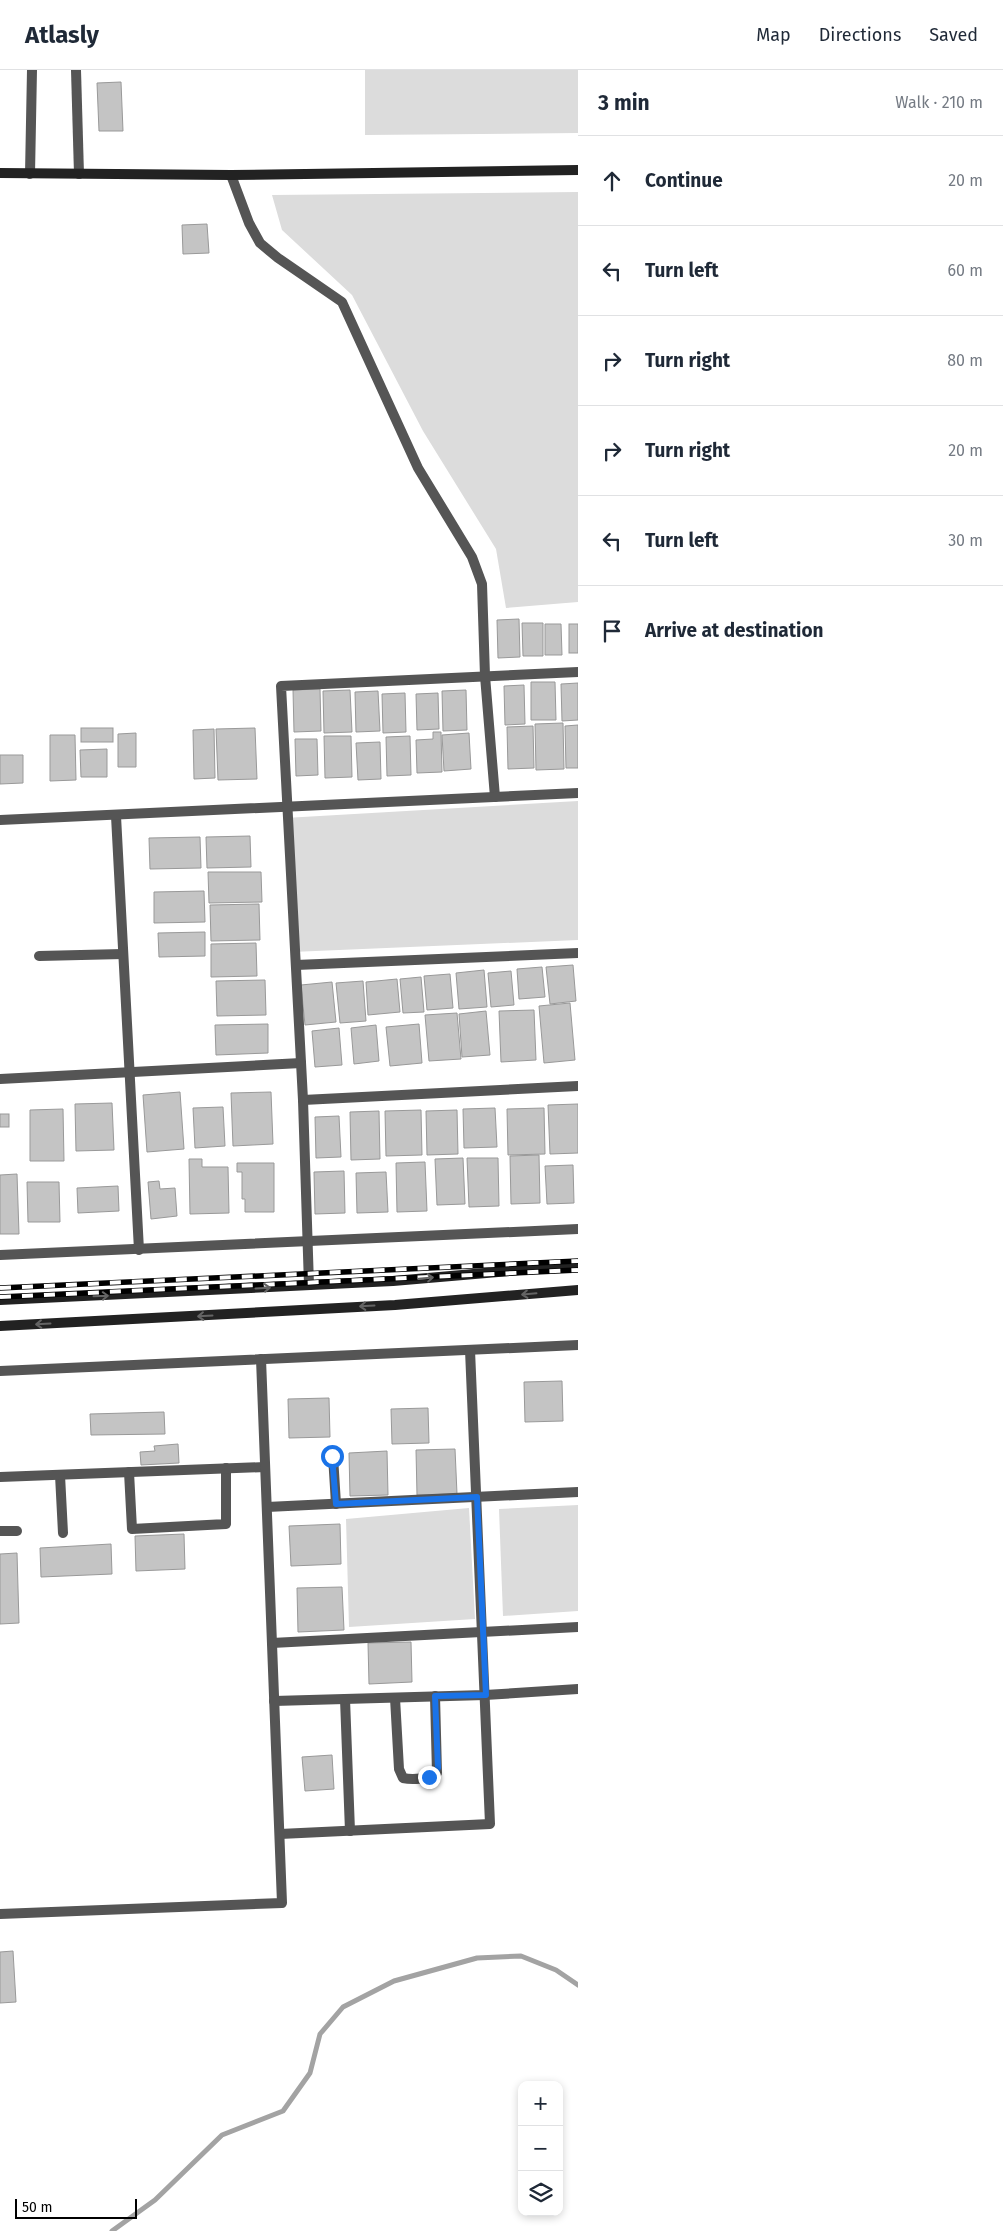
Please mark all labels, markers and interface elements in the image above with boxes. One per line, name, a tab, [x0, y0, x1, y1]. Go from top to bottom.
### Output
text: Atlasly	[25, 21, 99, 49]
text: Map	[756, 24, 791, 46]
text: Directions	[819, 24, 901, 46]
text: Saved	[929, 24, 978, 46]
text: 3 min	[598, 90, 650, 116]
text: Walk · 210 m	[895, 93, 983, 112]
icon: ahead	[598, 167, 626, 195]
text: Continue	[645, 169, 723, 192]
text: 20 m	[948, 171, 983, 190]
icon: left	[598, 257, 626, 285]
text: Turn left	[645, 259, 719, 282]
text: 60 m	[948, 261, 983, 280]
icon: right	[598, 347, 626, 375]
text: Turn right	[645, 349, 730, 372]
text: 80 m	[947, 351, 983, 370]
icon: right	[598, 437, 626, 465]
text: Turn right	[645, 439, 730, 462]
text: 20 m	[948, 441, 983, 460]
icon: left	[598, 527, 626, 555]
text: Turn left	[645, 529, 719, 552]
text: 30 m	[948, 531, 983, 550]
icon: arrive	[598, 617, 626, 645]
text: Arrive at destination	[645, 619, 824, 642]
one-way arrow	[417, 1273, 433, 1283]
one-way arrow	[255, 1283, 271, 1292]
one-way arrow	[522, 1289, 538, 1298]
one-way arrow	[93, 1291, 109, 1300]
one-way arrow	[360, 1302, 376, 1311]
one-way arrow	[197, 1311, 213, 1320]
one-way arrow	[35, 1319, 51, 1328]
route start	[321, 1445, 344, 1468]
route end	[418, 1766, 441, 1789]
map controls	[518, 2081, 563, 2216]
button: +	[518, 2081, 563, 2126]
button: −	[518, 2126, 563, 2171]
button: layers	[518, 2171, 563, 2216]
scale bar	[15, 2196, 138, 2219]
text: 50 m	[22, 2199, 53, 2216]

